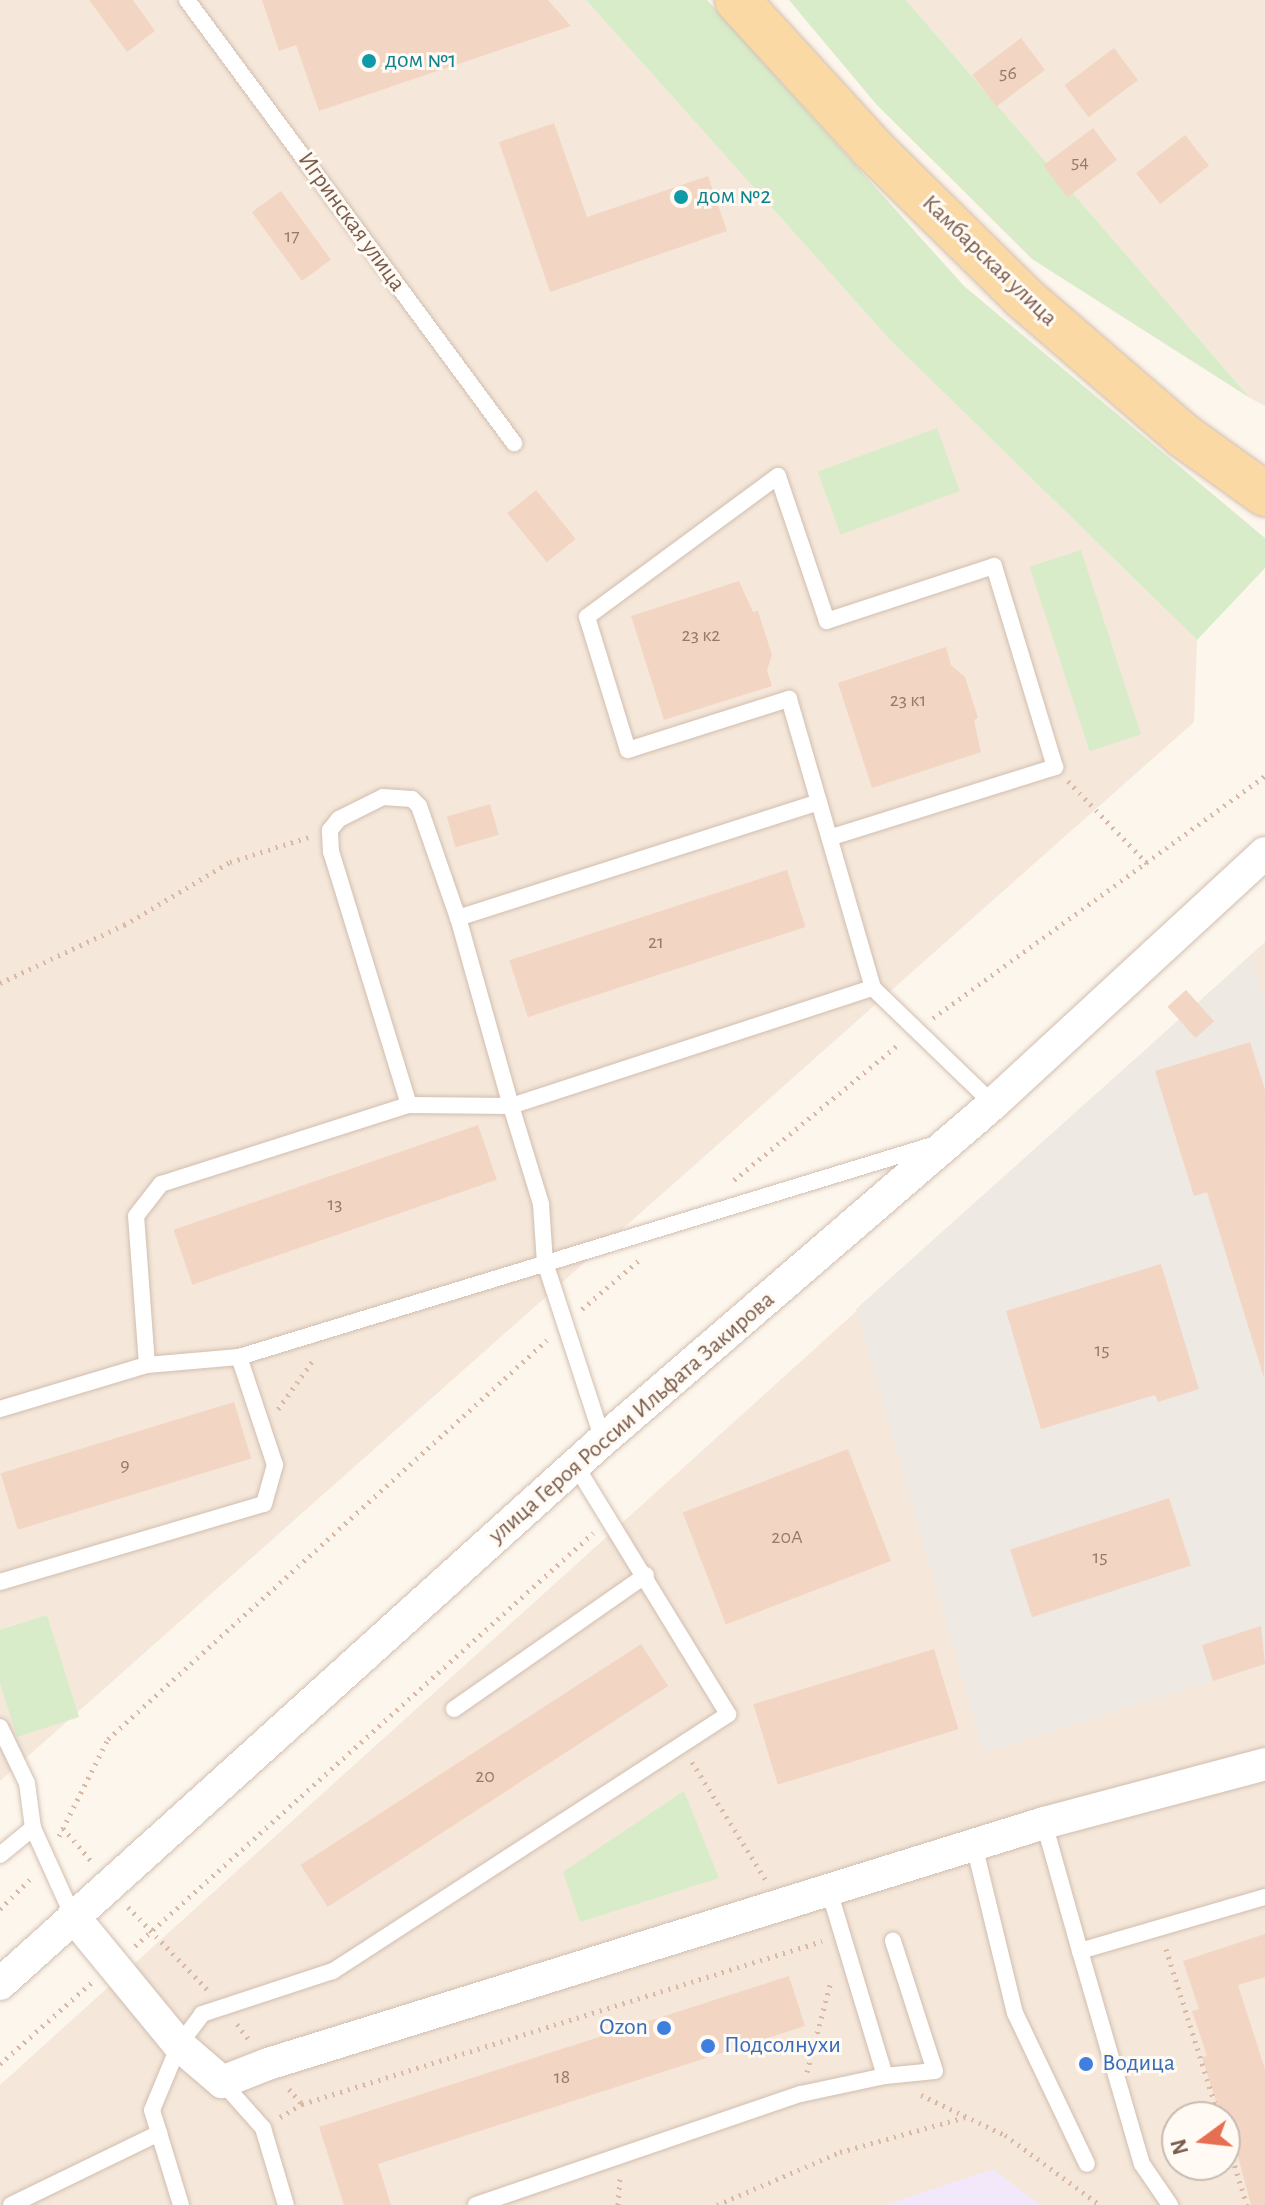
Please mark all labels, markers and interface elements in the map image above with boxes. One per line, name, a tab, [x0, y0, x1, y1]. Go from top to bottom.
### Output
place label: дом №1	[385, 47, 456, 75]
marker: дом №1	[360, 52, 378, 70]
house number: 56	[999, 61, 1017, 85]
street label: Игринская улица	[291, 147, 411, 297]
house number: 54	[1071, 150, 1089, 174]
place label: дом №2	[697, 183, 771, 211]
marker: дом №2	[672, 188, 690, 206]
street label: Камбарская улица	[915, 189, 1063, 333]
house number: 17	[284, 224, 300, 248]
house number: 23 к2	[682, 623, 720, 647]
house number: 23 к1	[890, 688, 926, 712]
house number: 21	[648, 930, 664, 954]
house number: 13	[327, 1192, 343, 1216]
street label: улица Героя России Ильфата Закирова	[483, 1286, 781, 1550]
house number: 15	[1094, 1338, 1110, 1362]
house number: 9	[120, 1453, 130, 1477]
house number: 20А	[771, 1525, 803, 1549]
house number: 15	[1092, 1545, 1108, 1569]
house number: 20	[475, 1764, 495, 1788]
place label: Ozon	[599, 2014, 648, 2042]
marker: Ozon	[655, 2019, 673, 2037]
place label: Подсолнухи	[724, 2032, 841, 2060]
marker: Подсолнухи	[699, 2037, 717, 2055]
place label: Водица	[1102, 2050, 1175, 2078]
marker: Водица	[1077, 2055, 1095, 2073]
house number: 18	[554, 2065, 570, 2089]
north arrow	[1161, 2101, 1241, 2181]
text: N	[1167, 2136, 1192, 2157]

